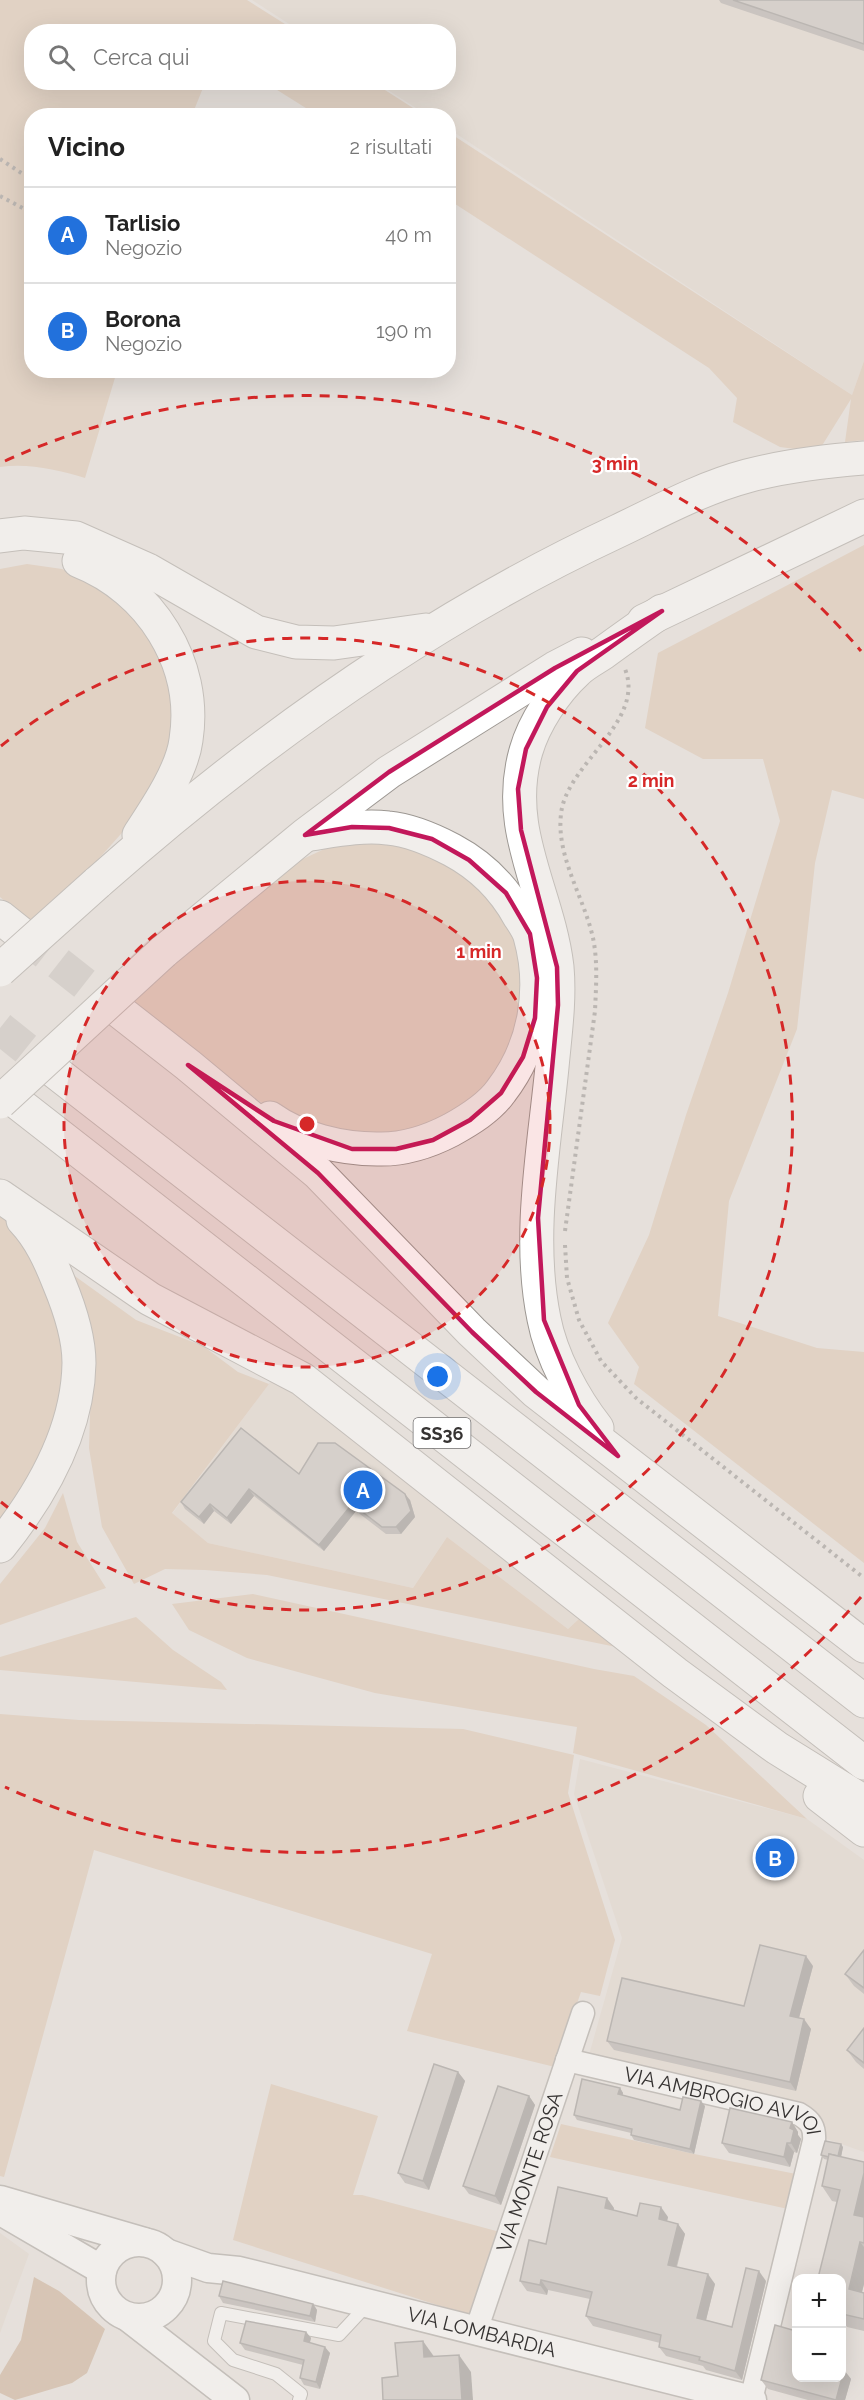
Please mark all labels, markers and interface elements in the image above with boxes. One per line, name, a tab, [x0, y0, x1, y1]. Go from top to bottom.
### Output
search box	[24, 24, 456, 90]
icon: search	[45, 41, 78, 74]
text: Cerca qui	[93, 44, 190, 70]
text: Vicino	[48, 132, 125, 162]
text: 2 risultati	[350, 135, 432, 159]
text: Tarlisio	[105, 210, 180, 236]
text: A	[61, 223, 74, 247]
text: 40 m	[385, 223, 432, 247]
text: Negozio	[105, 236, 182, 260]
text: Borona	[105, 306, 181, 332]
text: B	[61, 319, 74, 343]
text: 190 m	[376, 319, 432, 343]
text: Negozio	[105, 332, 182, 356]
text: 3 min	[592, 453, 638, 474]
text: 2 min	[628, 770, 674, 791]
text: 1 min	[456, 941, 502, 962]
centre of rings	[297, 1114, 317, 1134]
your location	[423, 1362, 452, 1391]
road number: SS36	[414, 1418, 470, 1448]
pin: A	[344, 1468, 382, 1512]
pin: B	[756, 1836, 794, 1880]
street label: VIA AMBROGIO AVVOI	[622, 2062, 826, 2136]
street label: VIA MONTE ROSA	[491, 2088, 568, 2255]
map controls	[792, 2274, 846, 2382]
button: +	[792, 2274, 846, 2328]
street label: VIA LOMBARDIA	[405, 2302, 559, 2362]
button: −	[792, 2328, 846, 2382]

